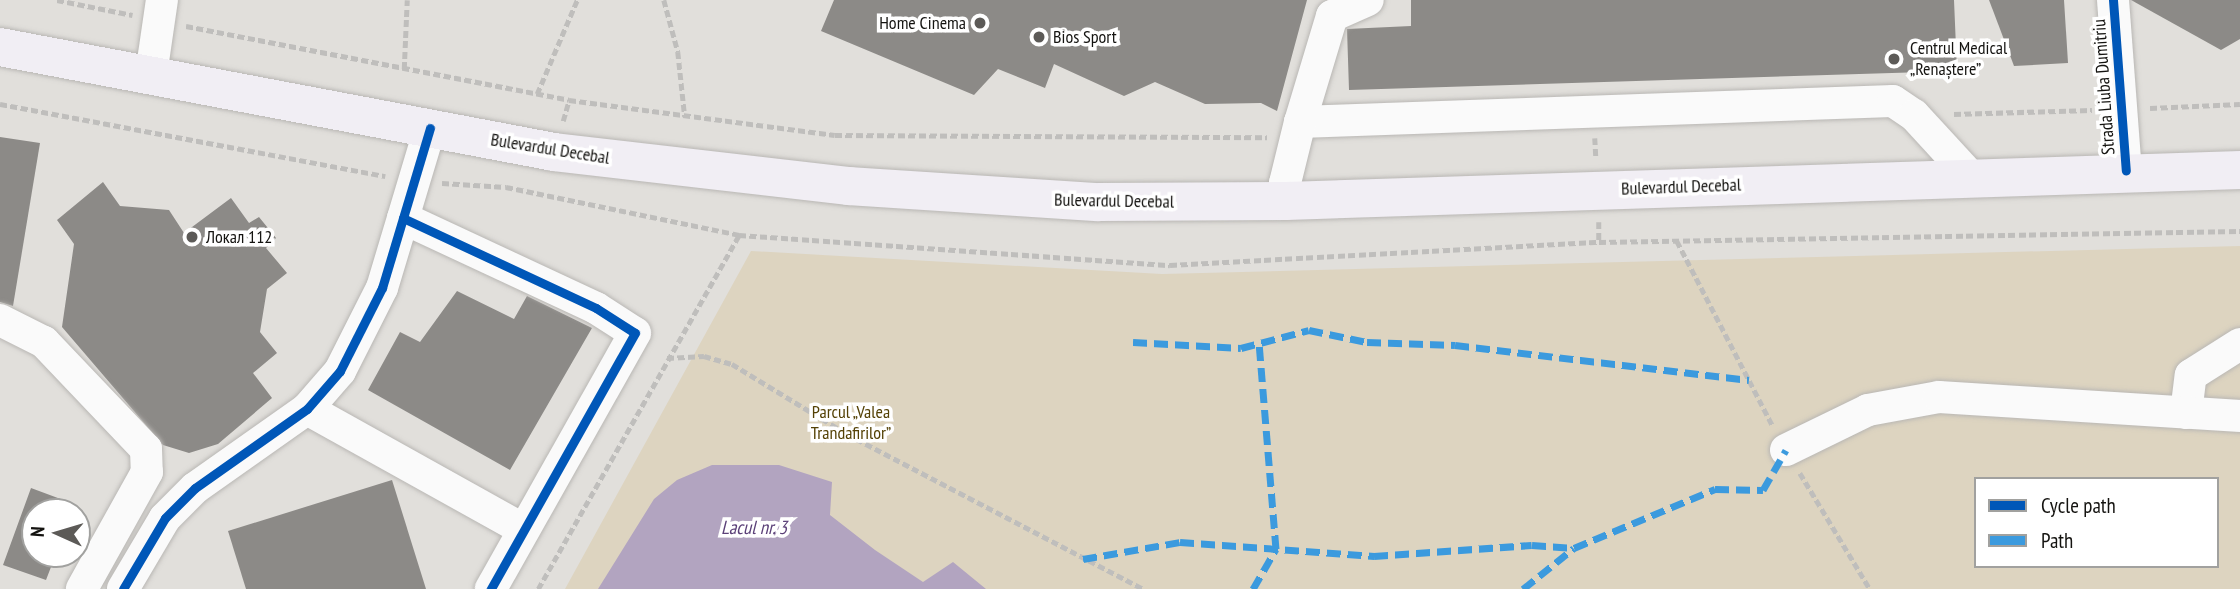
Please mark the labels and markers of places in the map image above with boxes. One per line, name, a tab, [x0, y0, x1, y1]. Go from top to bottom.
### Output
place label: Home Cinema	[879, 12, 966, 34]
marker: Home Cinema	[972, 15, 988, 31]
place label: Bios Sport	[1053, 26, 1117, 48]
marker: Bios Sport	[1031, 29, 1047, 45]
place label: Centrul Medical „Renaștere”	[1910, 38, 2007, 80]
marker: Centrul Medical „Renaștere”	[1884, 49, 1904, 69]
place label: Локал 112	[206, 226, 272, 248]
marker: Локал 112	[184, 229, 200, 245]

